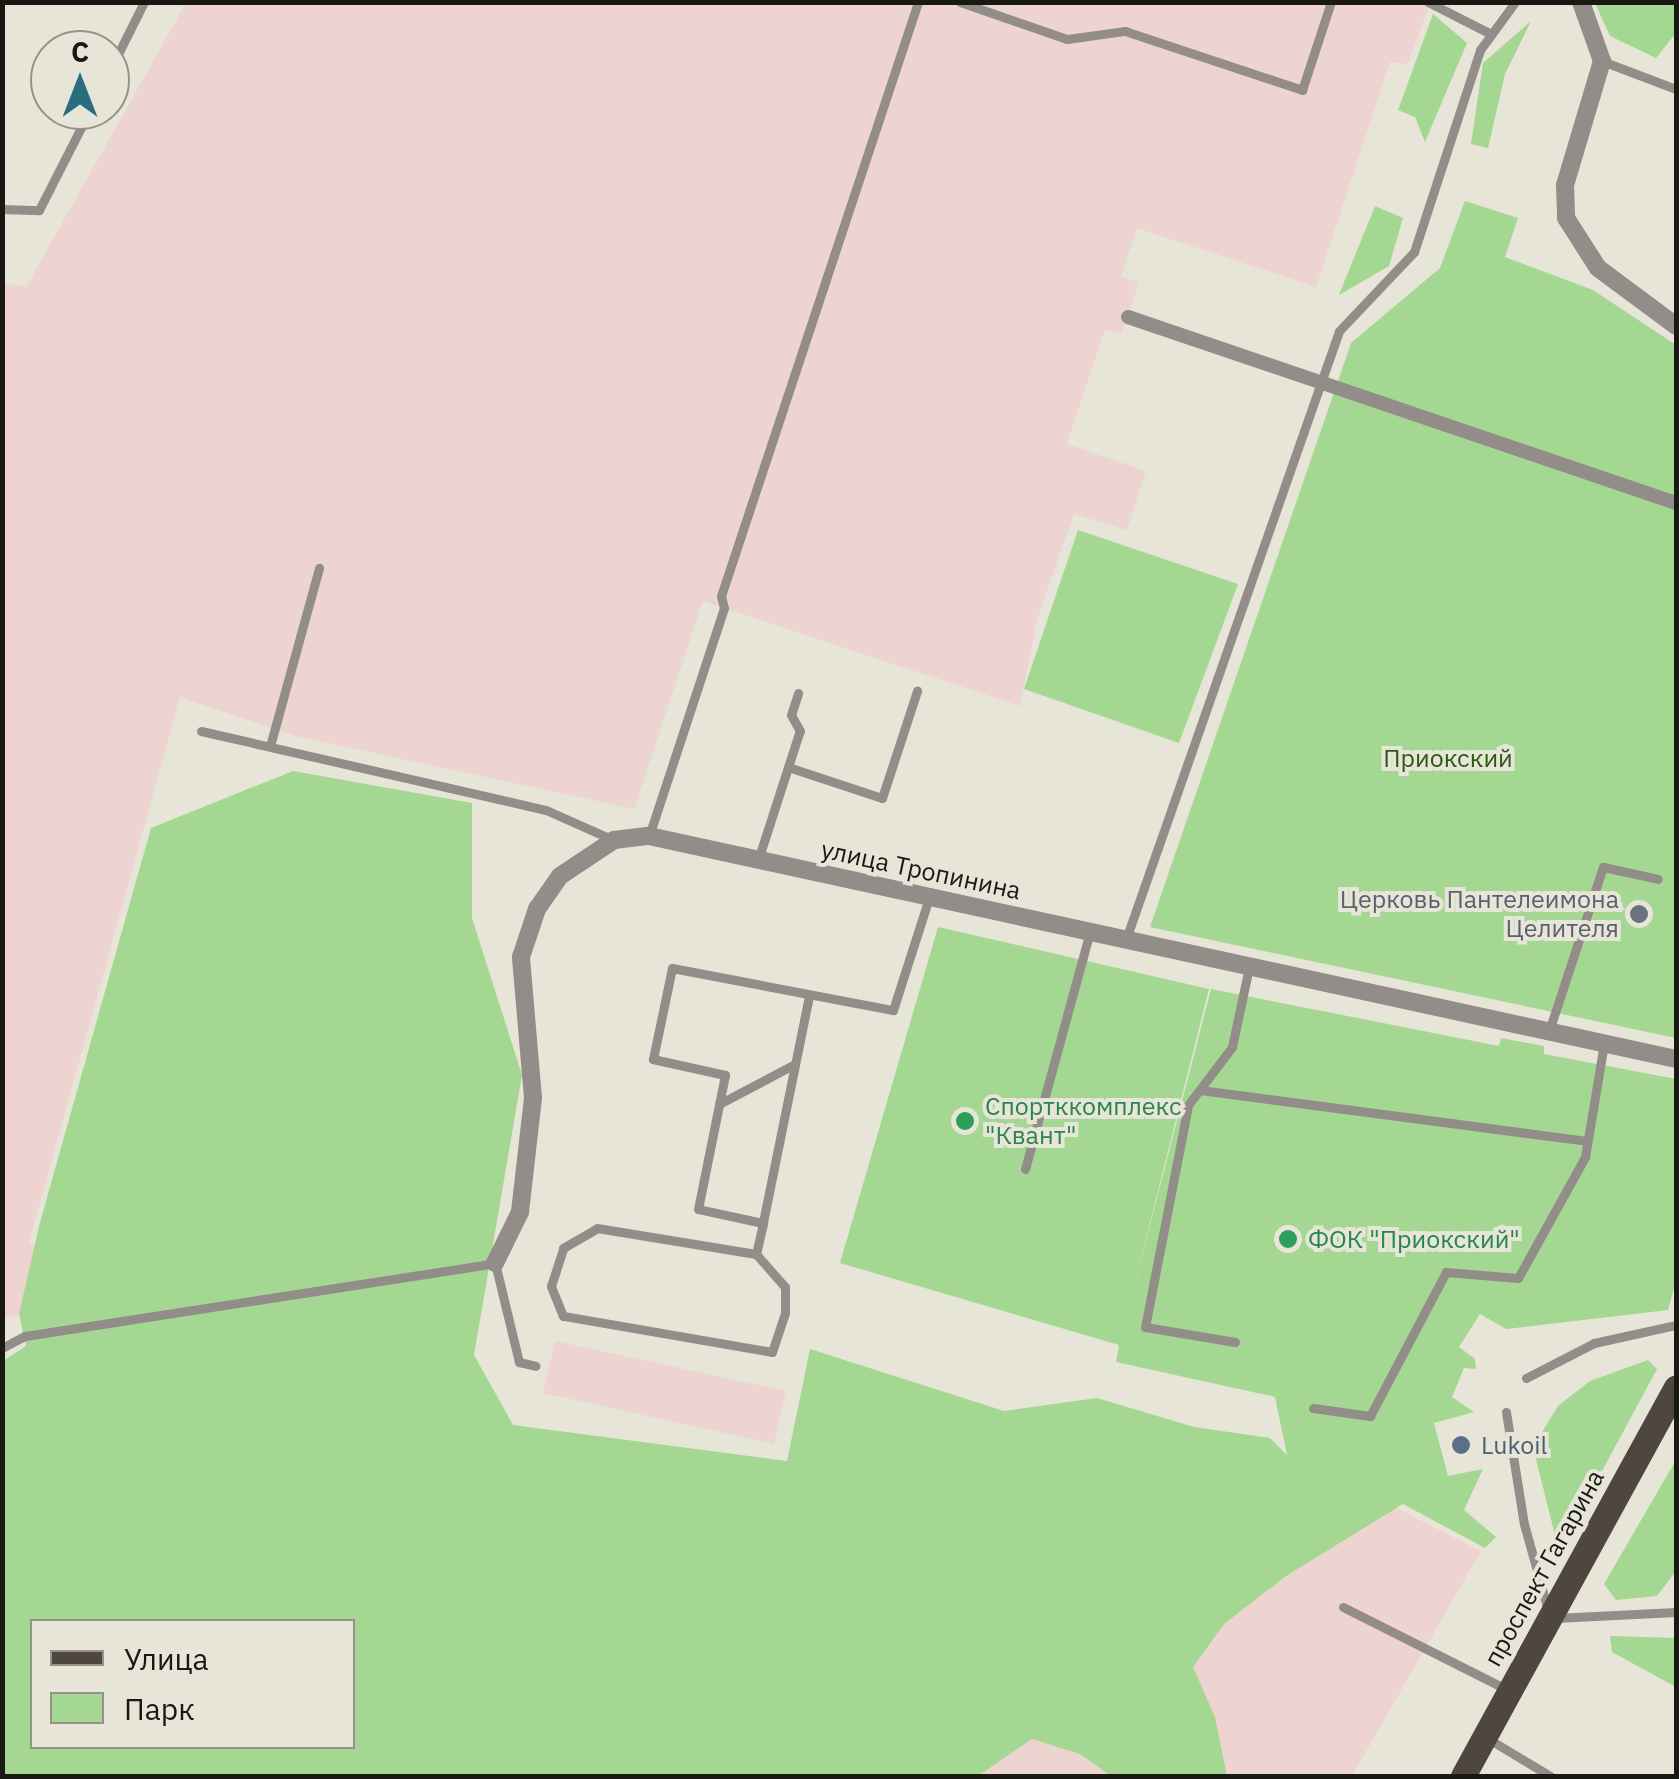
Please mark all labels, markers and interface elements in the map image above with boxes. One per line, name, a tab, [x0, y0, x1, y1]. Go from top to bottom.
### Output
north arrow	[30, 30, 130, 130]
text: С	[71, 33, 89, 70]
park label: Приокский	[1383, 743, 1513, 773]
street label: улица Тропинина	[818, 834, 1024, 906]
place label: Церковь Пантелеимона Целителя	[1340, 885, 1619, 944]
marker: Церковь Пантелеимона Целителя	[1628, 903, 1650, 925]
place label: Спортккомплекс "Квант"	[985, 1092, 1181, 1151]
marker: Спортккомплекс "Квант"	[954, 1110, 976, 1132]
place label: ФОК "Приокский"	[1308, 1224, 1520, 1254]
marker: ФОК "Приокский"	[1277, 1228, 1299, 1250]
place label: Lukoil	[1481, 1430, 1547, 1460]
marker: Lukoil	[1450, 1434, 1472, 1456]
street label: проспект Гагарина	[1478, 1465, 1610, 1671]
legend	[30, 1619, 355, 1749]
text: Улица	[124, 1639, 209, 1678]
text: Парк	[124, 1689, 195, 1728]

